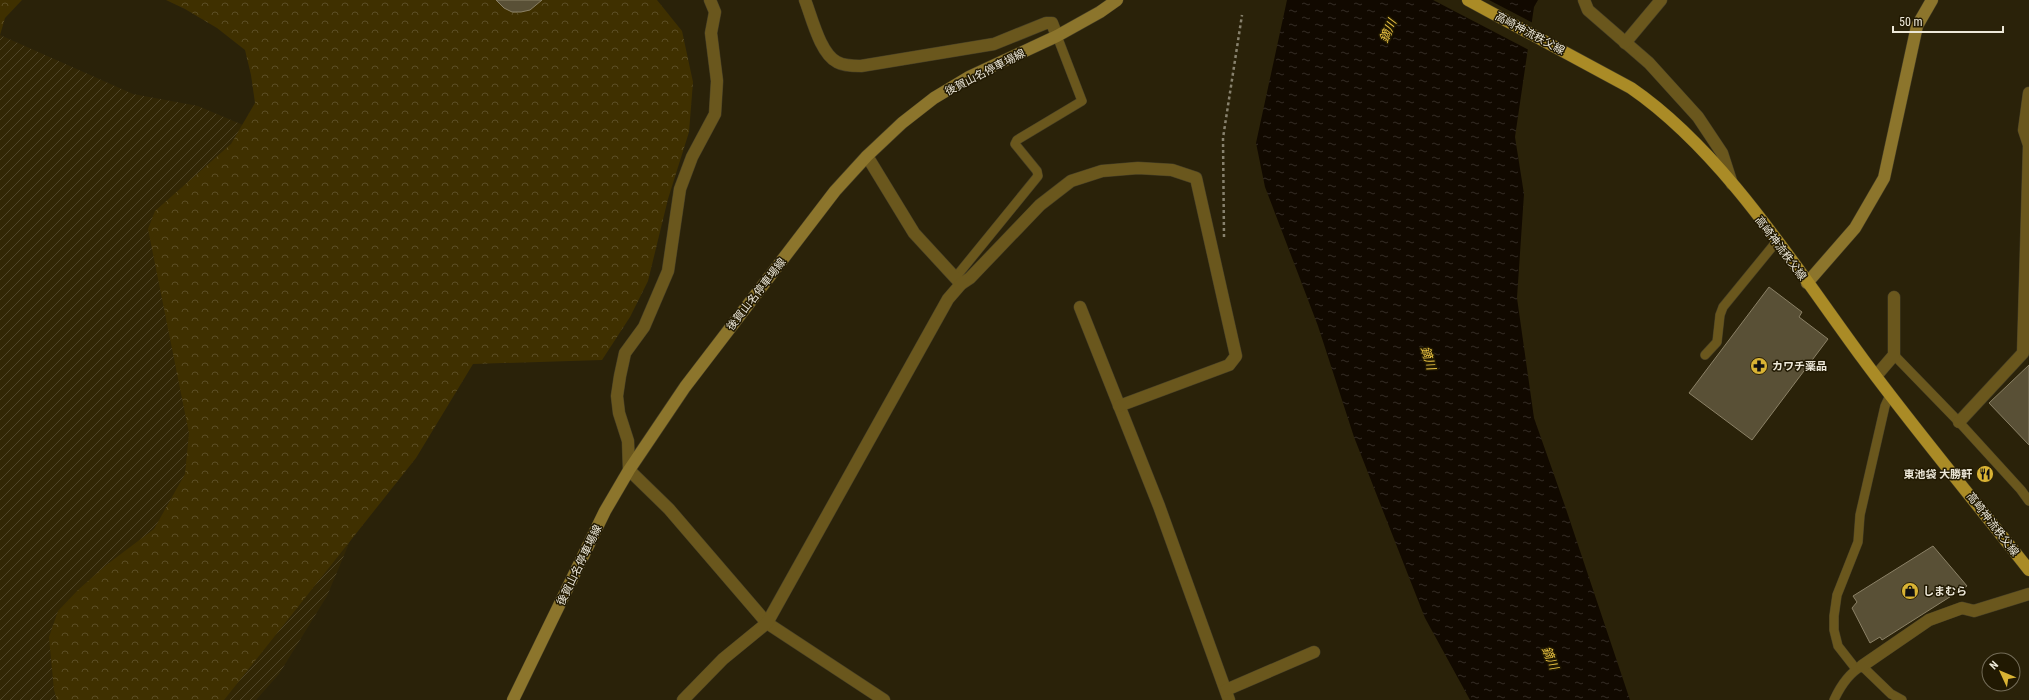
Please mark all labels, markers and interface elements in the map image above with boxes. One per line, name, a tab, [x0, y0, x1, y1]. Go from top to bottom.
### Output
scale bar	[1893, 8, 2003, 34]
street label: 高崎神流秩父線	[1493, 10, 1567, 57]
water label: 鏑川	[1377, 15, 1400, 45]
text: 50 m	[1899, 15, 1923, 29]
street label: 後賀山名停車場線	[943, 47, 1027, 98]
street label: 高崎神流秩父線	[1752, 214, 1809, 283]
street label: 後賀山名停車場線	[724, 256, 789, 333]
water label: 鏑川	[1418, 344, 1439, 373]
pharmacy icon: カワチ薬品	[1749, 356, 1769, 376]
place label: カワチ薬品	[1772, 360, 1827, 373]
restaurant icon: 東池袋 大勝軒	[1975, 464, 1995, 484]
place label: 東池袋 大勝軒	[1903, 468, 1972, 481]
street label: 高崎神流秩父線	[1964, 490, 2021, 559]
street label: 後賀山名停車場線	[554, 523, 605, 608]
shop icon: しまむら	[1900, 581, 1920, 601]
place label: しまむら	[1923, 585, 1967, 598]
water label: 鏑川	[1539, 644, 1562, 674]
north arrow	[1981, 652, 2021, 692]
text: N	[1987, 658, 2001, 672]

